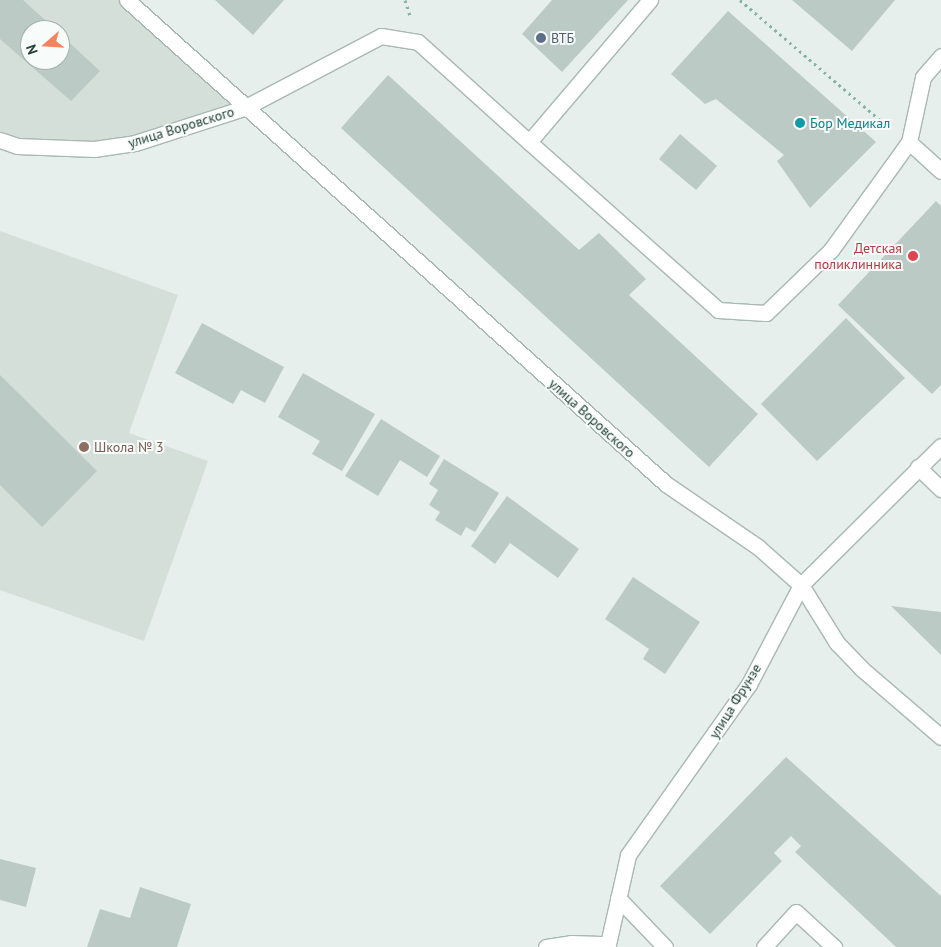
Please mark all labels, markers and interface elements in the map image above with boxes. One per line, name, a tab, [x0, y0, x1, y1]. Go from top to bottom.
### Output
north arrow	[20, 20, 70, 70]
place label: ВТБ	[551, 30, 574, 46]
marker: ВТБ	[535, 32, 547, 44]
text: N	[22, 42, 42, 57]
street label: улица Воровского	[126, 103, 236, 151]
place label: Бор Медикал	[810, 115, 890, 131]
marker: Бор Медикал	[794, 117, 806, 129]
place label: Детская поликлинника	[814, 240, 902, 272]
marker: Детская поликлинника	[906, 249, 920, 263]
street label: улица Воровского	[546, 375, 638, 461]
place label: Школа № 3	[94, 439, 164, 455]
marker: Школа № 3	[78, 441, 90, 453]
street label: улица Фрунзе	[705, 660, 765, 742]

